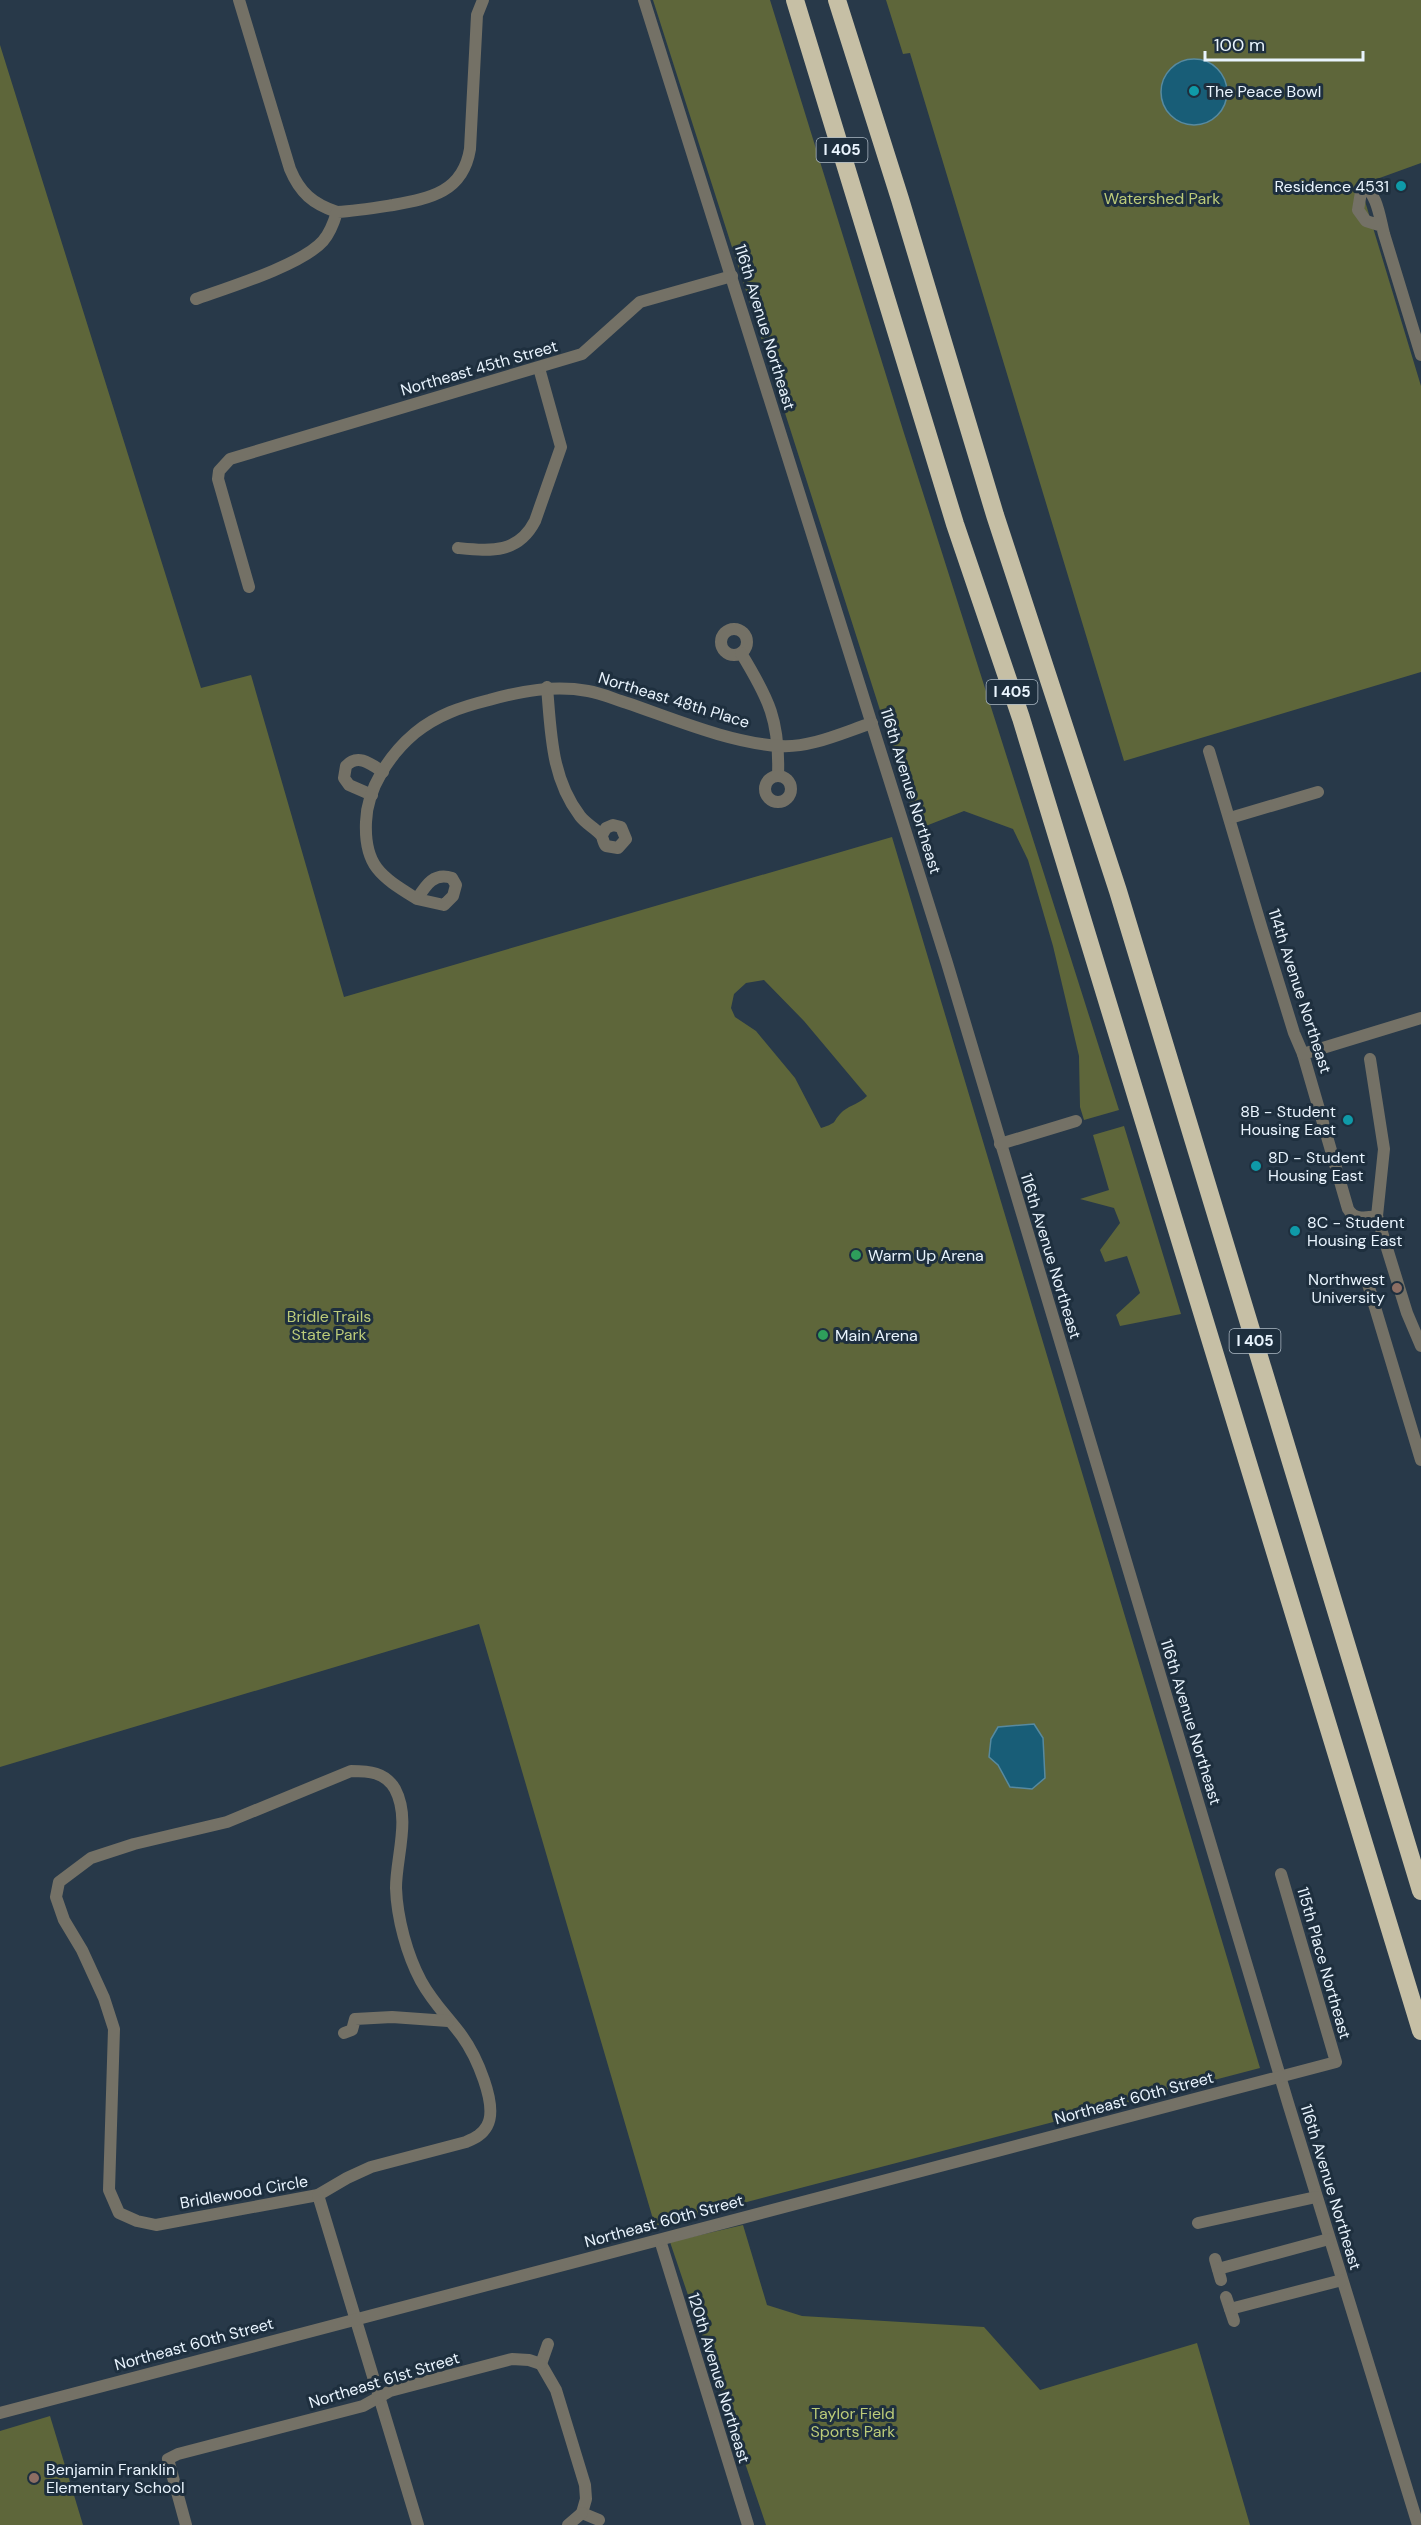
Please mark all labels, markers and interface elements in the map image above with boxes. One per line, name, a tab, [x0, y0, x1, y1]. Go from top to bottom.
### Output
scale bar	[1205, 24, 1362, 62]
text: 100 m	[1214, 33, 1265, 57]
place label: The Peace Bowl	[1206, 81, 1321, 102]
marker: The Peace Bowl	[1187, 84, 1201, 98]
road number: I 405	[816, 138, 868, 162]
place label: Residence 4531	[1275, 176, 1389, 197]
marker: Residence 4531	[1394, 179, 1408, 193]
park label: Watershed Park	[1104, 188, 1220, 209]
street label: 116th Avenue Northeast	[730, 242, 800, 412]
street label: Northeast 45th Street	[398, 336, 560, 400]
street label: Northeast 48th Place	[596, 667, 752, 733]
road number: I 405	[986, 680, 1038, 704]
street label: 116th Avenue Northeast	[876, 706, 946, 876]
street label: 114th Avenue Northeast	[1263, 906, 1337, 1076]
place label: 8B - Student Housing East	[1240, 1101, 1336, 1140]
marker: 8B - Student Housing East	[1341, 1113, 1355, 1127]
place label: 8D - Student Housing East	[1268, 1147, 1365, 1186]
marker: 8D - Student Housing East	[1249, 1159, 1263, 1173]
street label: 116th Avenue Northeast	[1016, 1171, 1086, 1341]
place label: 8C - Student Housing East	[1307, 1212, 1405, 1251]
marker: 8C - Student Housing East	[1288, 1224, 1302, 1238]
place label: Warm Up Arena	[868, 1245, 984, 1266]
marker: Warm Up Arena	[849, 1248, 863, 1262]
place label: Northwest University	[1308, 1269, 1385, 1308]
marker: Northwest University	[1390, 1281, 1404, 1295]
park label: Bridle Trails State Park	[287, 1306, 371, 1345]
place label: Main Arena	[835, 1325, 918, 1346]
marker: Main Arena	[816, 1328, 830, 1342]
road number: I 405	[1230, 1329, 1280, 1353]
street label: 116th Avenue Northeast	[1156, 1637, 1226, 1807]
street label: 115th Place Northeast	[1292, 1885, 1356, 2041]
street label: Northeast 60th Street	[1052, 2067, 1216, 2129]
street label: 116th Avenue Northeast	[1296, 2102, 1366, 2272]
street label: Bridlewood Circle	[178, 2170, 310, 2214]
street label: Northeast 60th Street	[582, 2190, 746, 2252]
street label: 120th Avenue Northeast	[683, 2290, 755, 2466]
street label: Northeast 60th Street	[112, 2313, 276, 2375]
street label: Northeast 61st Street	[306, 2347, 462, 2413]
park label: Taylor Field Sports Park	[811, 2403, 895, 2442]
place label: Benjamin Franklin Elementary School	[46, 2459, 184, 2498]
marker: Benjamin Franklin Elementary School	[27, 2471, 41, 2485]

